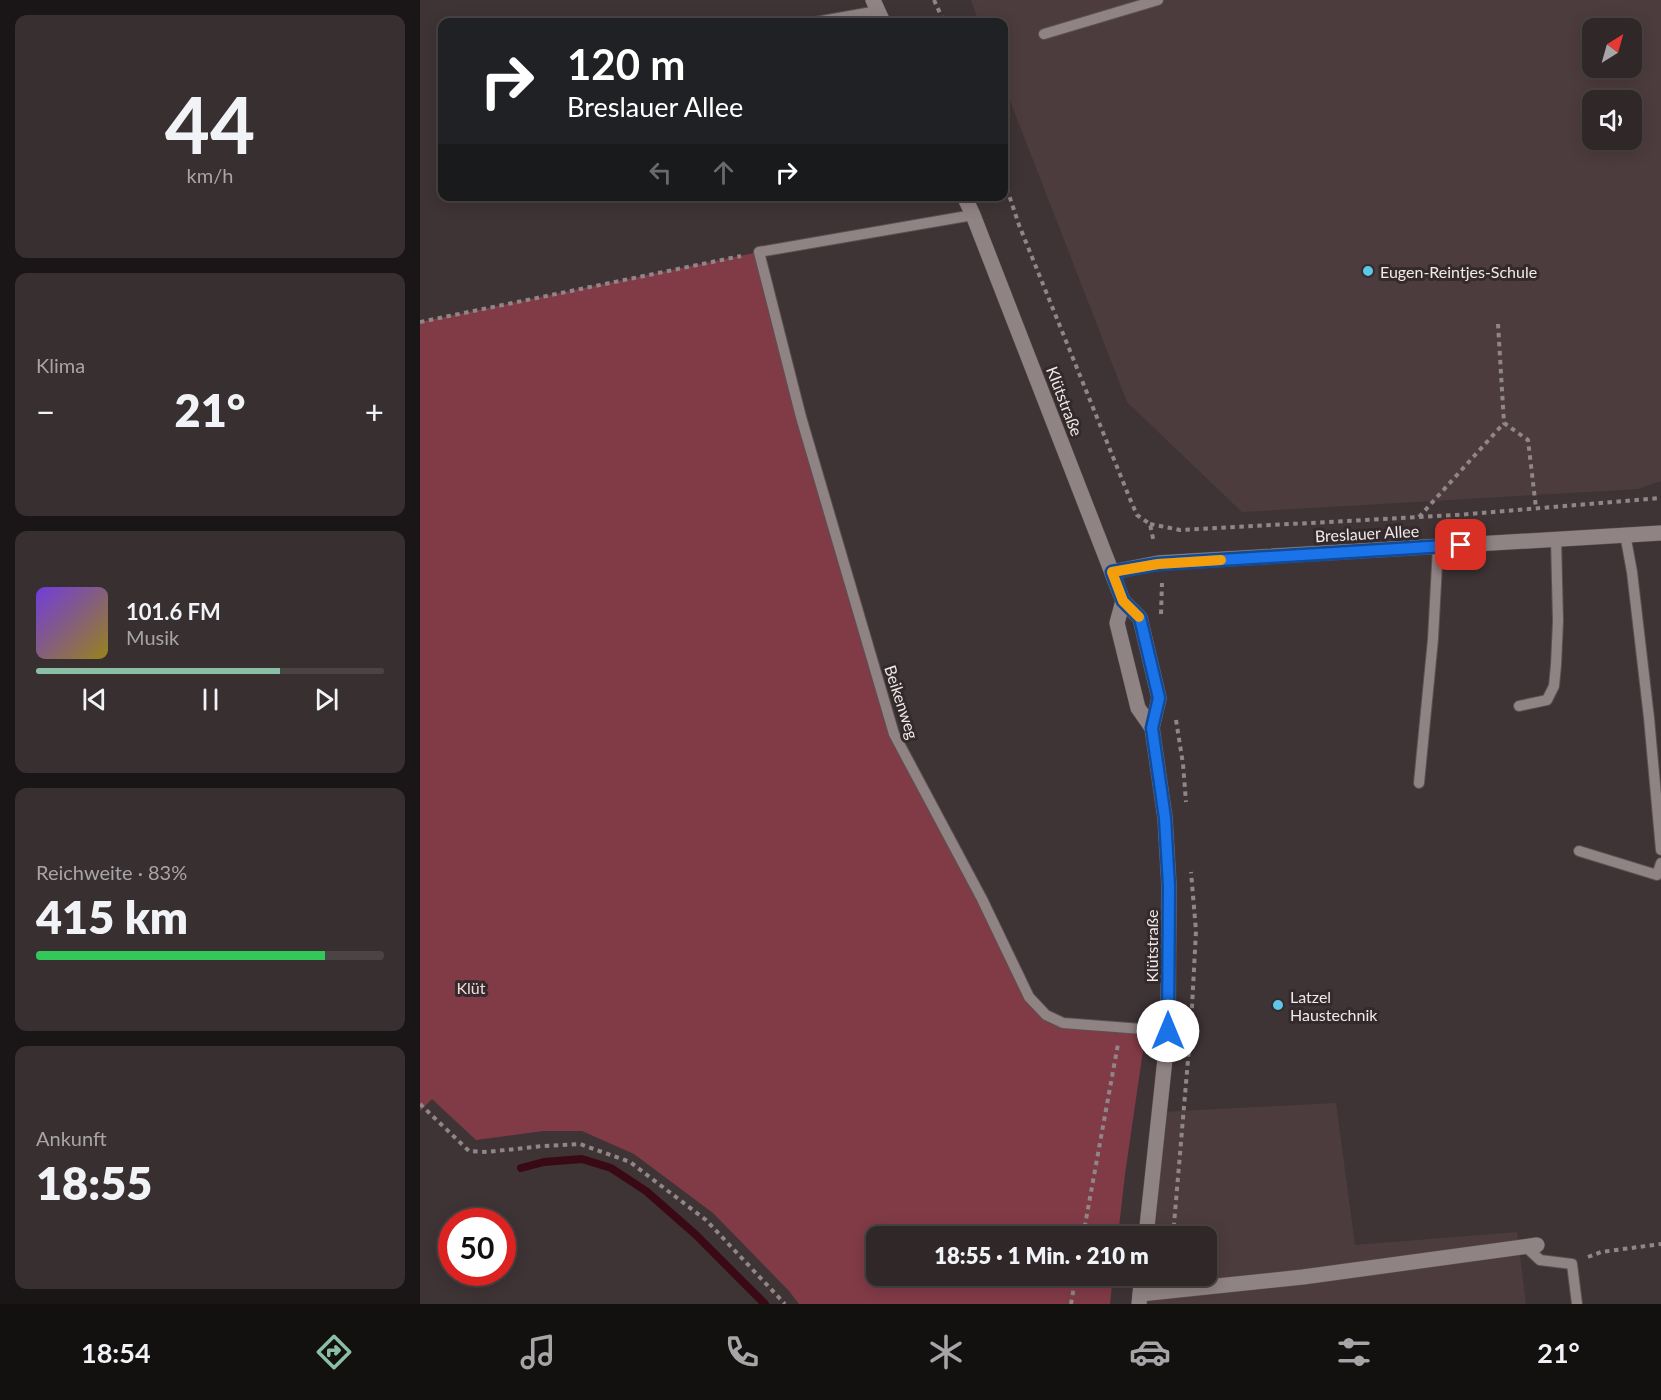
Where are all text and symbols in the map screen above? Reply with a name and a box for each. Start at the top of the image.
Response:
north arrow [1582,18,1642,78]
map controls [1582,18,1642,150]
text: 120 m [567,39,685,89]
icon: right [468,42,546,120]
text: 44 [165,77,255,171]
text: Breslauer Allee [567,90,743,123]
button: sound [1582,90,1642,150]
icon: left [644,156,677,189]
icon: ahead [707,156,740,189]
icon: right [770,156,803,189]
text: km/h [187,163,233,187]
place label: Eugen-Reintjes-Schule [1380,262,1537,281]
marker: Eugen-Reintjes-Schule [1361,264,1375,278]
text: Klima [36,353,85,377]
street label: Klütstraße [1043,363,1087,439]
text: 21° [175,383,245,437]
text: − [36,391,55,431]
text: + [365,391,384,431]
pin [1435,519,1486,570]
street label: Breslauer Allee [1314,521,1420,545]
icon: arrive [1444,528,1477,561]
text: 101.6 FM [126,598,221,625]
text: Musik [126,625,179,649]
street label: Beikenweg [881,663,923,741]
icon: previous [78,683,111,716]
icon: pause [194,683,227,716]
icon: next [310,683,343,716]
text: Reichweite · 83% [36,860,187,884]
text: 415 km [36,890,188,944]
street label: Klütstraße [1142,909,1161,983]
park label: Klüt [456,978,486,997]
place label: Latzel Haustechnik [1290,987,1378,1024]
marker: Latzel Haustechnik [1271,998,1285,1012]
position arrow [1136,999,1200,1063]
text: Ankunft [36,1126,107,1150]
text: 18:55 [36,1156,152,1210]
speed limit sign: 50 [438,1208,516,1286]
text: 18:55 · 1 Min. · 210 m [934,1242,1149,1269]
icon: directions [313,1331,355,1373]
icon: music [517,1331,559,1373]
icon: phone [721,1331,763,1373]
icon: climate [925,1331,967,1373]
icon: car [1129,1331,1171,1373]
icon: filters [1333,1331,1375,1373]
text: 18:54 [81,1336,151,1369]
text: 21° [1537,1336,1580,1369]

